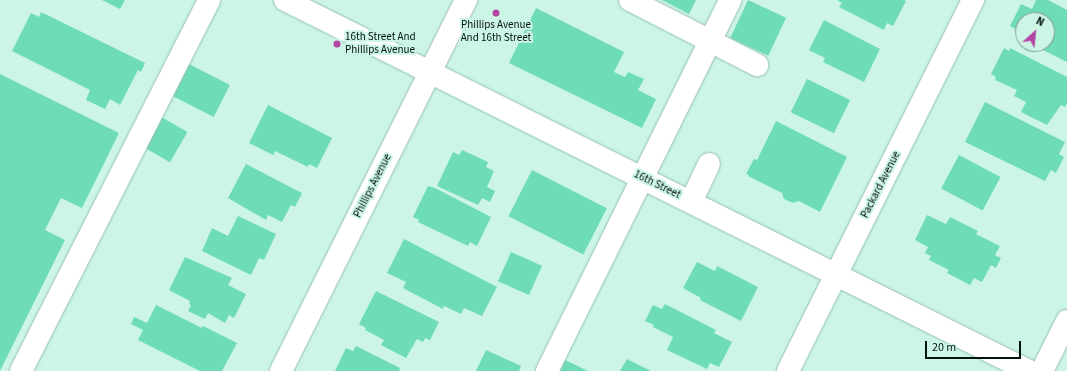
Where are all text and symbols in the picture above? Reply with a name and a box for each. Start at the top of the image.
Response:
marker: Phillips Avenue And 16th Street [491,8,501,18]
north arrow [1015,12,1055,52]
text: N [1034,13,1047,30]
place label: Phillips Avenue And 16th Street [461,19,531,45]
place label: 16th Street And Phillips Avenue [345,31,416,57]
marker: 16th Street And Phillips Avenue [332,39,342,49]
street label: Packard Avenue [859,149,903,221]
street label: Phillips Avenue [351,152,395,220]
street label: 16th Street [631,168,683,202]
scale bar [927,333,1023,359]
text: 20 m [932,339,956,356]

